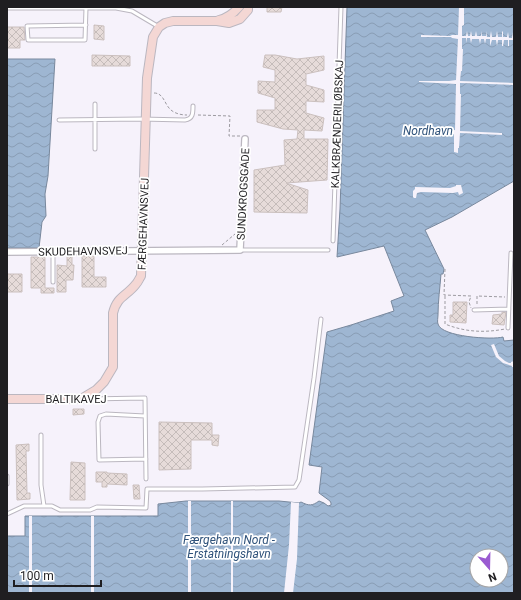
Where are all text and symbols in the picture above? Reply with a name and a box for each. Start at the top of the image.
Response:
street label: KALKBRÆNDERILØBSKAJ [329,60,346,189]
water label: Nordhavn [403,124,453,138]
street label: SUNDKROGSGADE [235,148,252,240]
street label: FÆRGEHAVNSVEJ [135,178,152,270]
street label: SKUDEHAVNSVEJ [38,244,128,259]
street label: BALTIKAVEJ [46,393,106,406]
water label: Færgehavn Nord - Erstatningshavn [183,533,276,561]
north arrow [469,548,509,588]
scale bar [14,562,101,588]
text: 100 m [20,569,54,583]
text: N [486,569,498,584]

